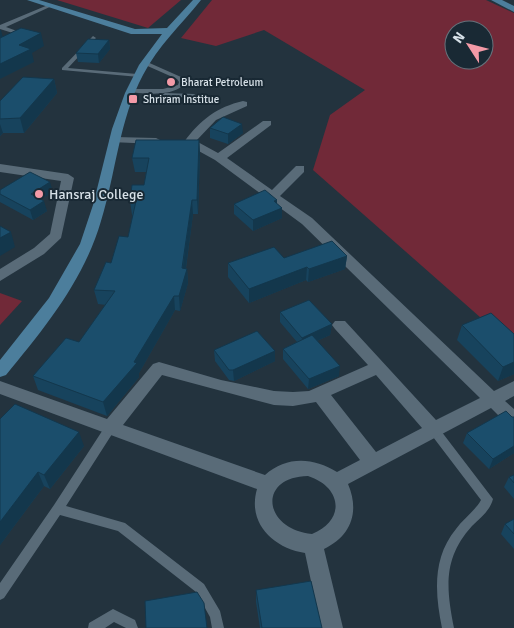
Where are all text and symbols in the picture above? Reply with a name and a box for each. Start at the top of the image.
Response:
north arrow [444,20,494,70]
text: N [449,29,469,47]
marker: Bharat Petroleum [165,76,177,88]
place label: Bharat Petroleum [181,76,263,89]
marker: Shriram Institue [127,93,139,105]
place label: Shriram Institue [143,93,219,106]
place label: Hansraj College [49,186,143,203]
marker: Hansraj College [33,188,45,200]

